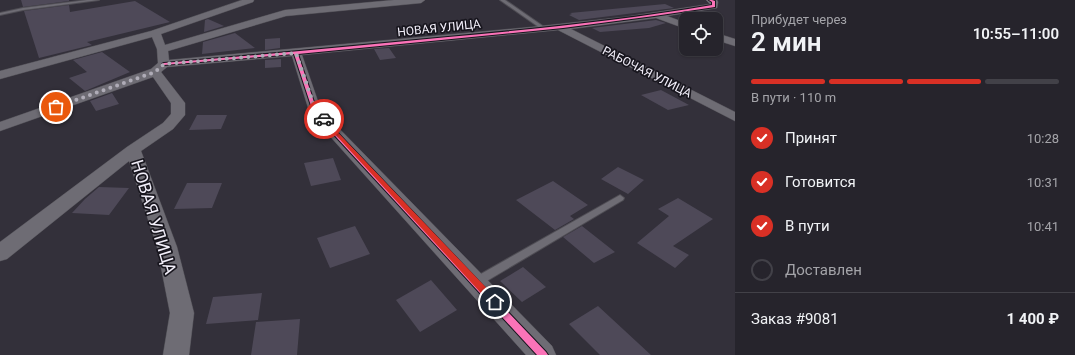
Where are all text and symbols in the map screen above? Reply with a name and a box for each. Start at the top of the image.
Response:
map controls [679,12,723,56]
button: locate [679,12,723,56]
text: Прибудет через [751,12,847,27]
street label: НОВАЯ УЛИЦА [397,17,482,39]
text: 10:55–11:00 [973,25,1059,43]
text: 2 мин [751,27,822,57]
street label: РАБОЧАЯ УЛИЦА [600,43,694,101]
pin [39,90,73,124]
text: В пути · 110 m [751,90,836,105]
icon: bag [45,96,67,118]
courier [304,99,344,139]
icon: car [313,108,335,130]
icon: check [751,127,773,149]
text: Принят [785,129,837,147]
text: 10:28 [1027,131,1059,146]
street label: НОВАЯ УЛИЦА [127,157,181,277]
icon: check [751,171,773,193]
text: Готовится [785,173,856,191]
text: 10:31 [1027,175,1059,190]
icon: check [751,215,773,237]
text: В пути [785,217,830,235]
text: 10:41 [1027,219,1059,234]
text: Доставлен [785,261,862,279]
pin [478,285,512,319]
icon: home [484,291,506,313]
text: Заказ #9081 [751,310,839,328]
text: 1 400 ₽ [1007,310,1059,328]

